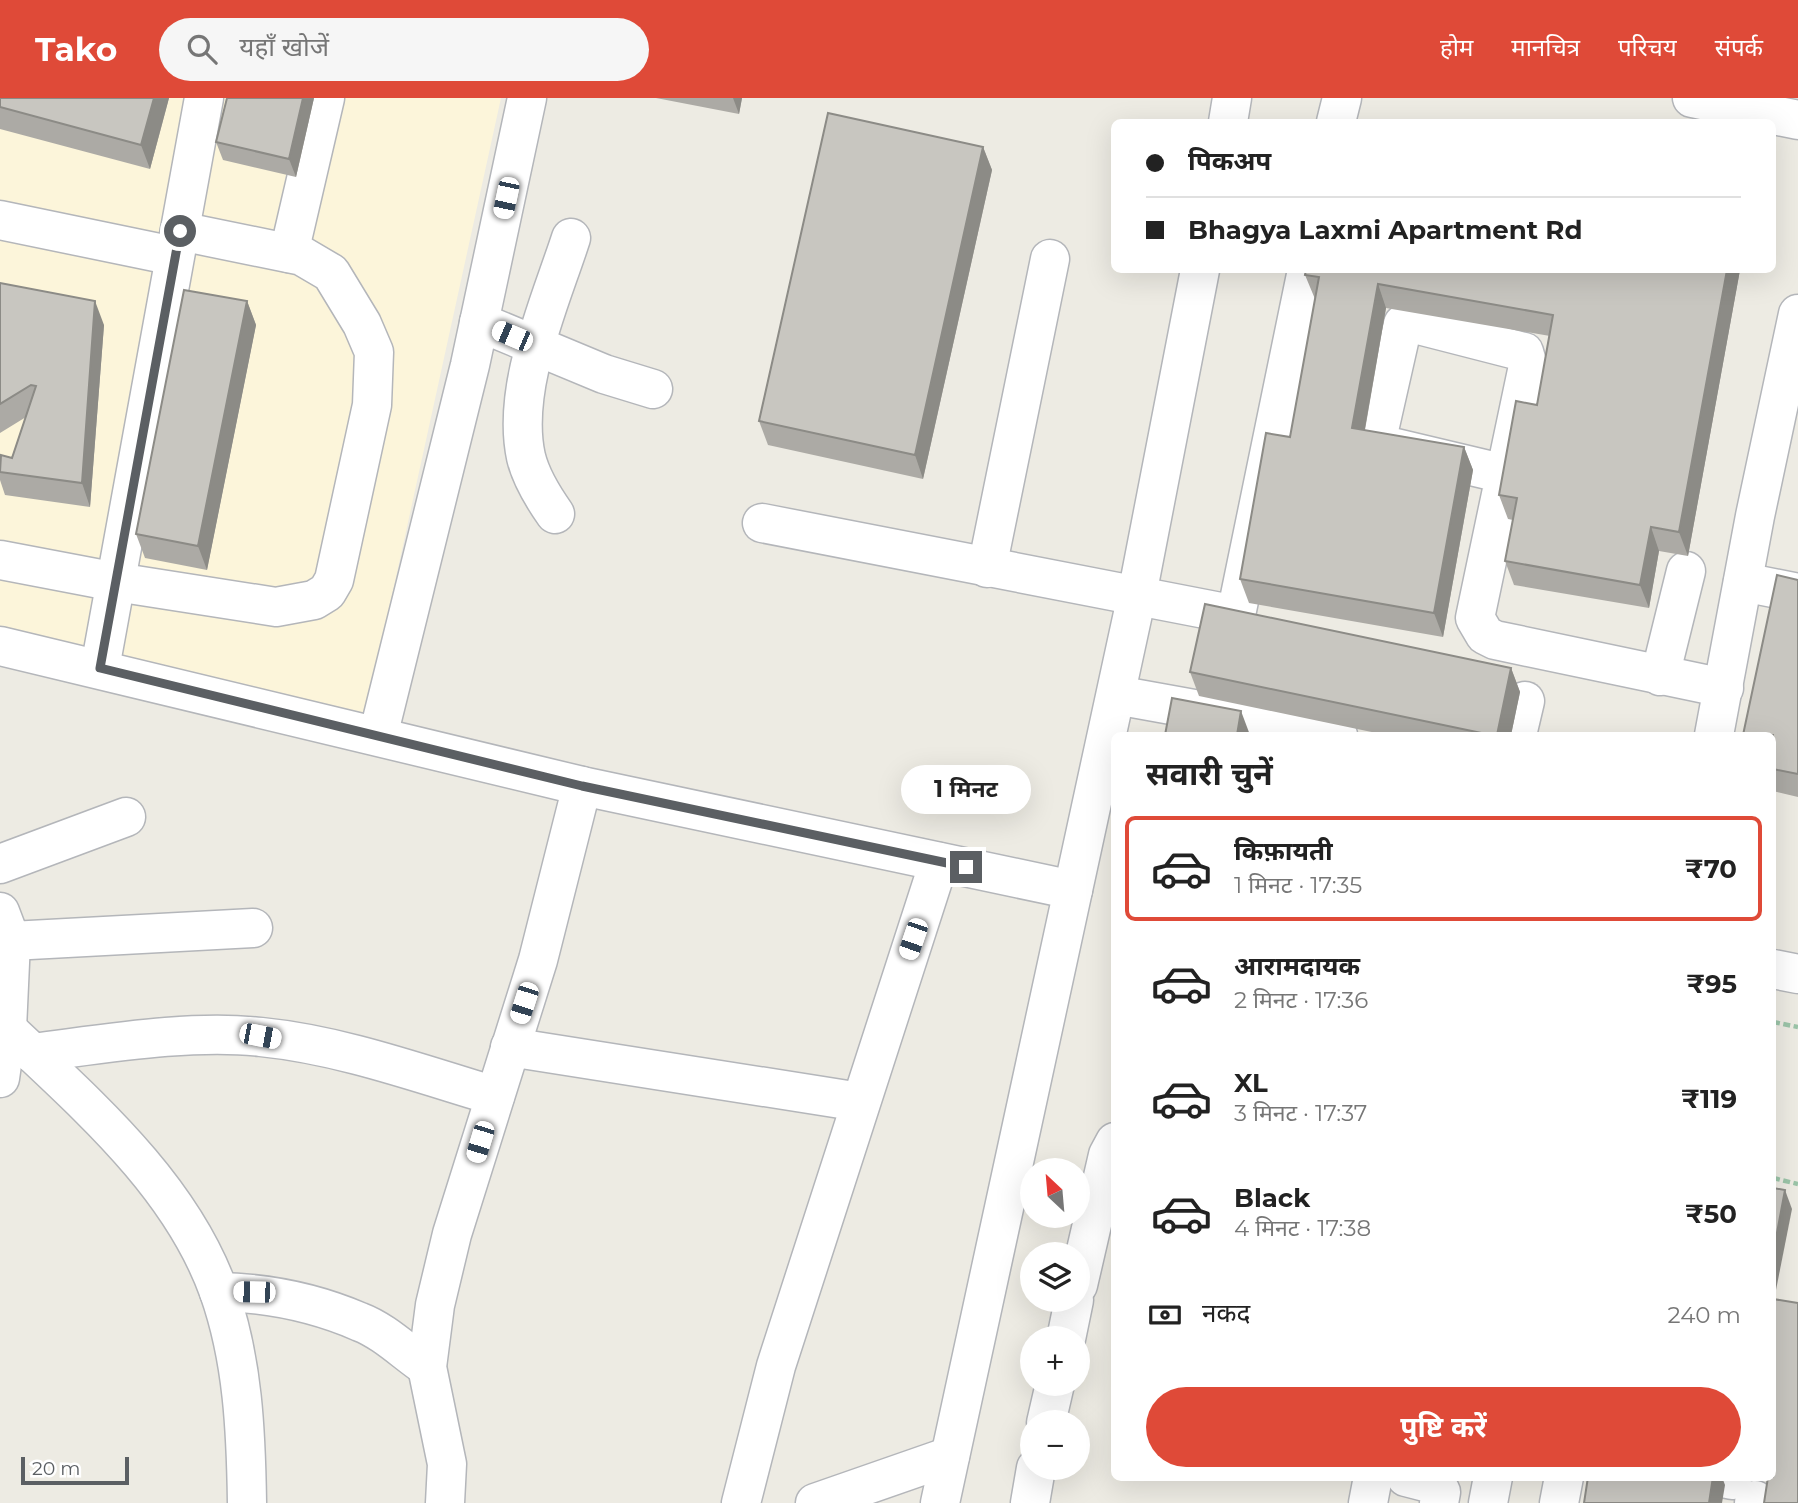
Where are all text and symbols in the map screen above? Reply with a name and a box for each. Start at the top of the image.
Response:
search box [159,18,649,81]
text: Tako [35,29,117,69]
icon: search [183,30,221,68]
text: यहाँ खोजें [239,31,329,63]
text: होम [1440,33,1473,62]
text: मानचित्र [1511,33,1580,62]
text: परिचय [1618,33,1677,62]
text: संपर्क [1715,33,1763,62]
text: पिकअप [1188,145,1271,177]
car [492,175,521,221]
text: Bhagya Laxmi Apartment Rd [1188,214,1582,246]
route start [164,215,196,247]
car [489,318,536,354]
text: सवारी चुनें [1146,754,1273,793]
callout: 1 मिनट [901,766,1031,814]
text: 1 मिनट [934,775,998,803]
text: किफ़ायती [1234,835,1333,867]
icon: car [1150,837,1213,900]
route end [950,851,982,883]
text: ₹70 [1685,853,1737,885]
text: 1 मिनट · 17:35 [1234,871,1362,899]
car [897,916,930,962]
text: आरामदायक [1234,950,1360,982]
icon: car [1150,952,1213,1015]
text: ₹95 [1686,968,1737,1000]
car [508,980,541,1026]
text: 2 मिनट · 17:36 [1234,986,1368,1014]
car [238,1022,283,1050]
icon: car [1150,1067,1213,1130]
text: XL [1234,1067,1268,1099]
text: ₹119 [1681,1083,1737,1115]
text: 3 मिनट · 17:37 [1234,1099,1367,1127]
car [464,1119,497,1165]
north arrow [1020,1158,1090,1228]
map controls [1020,1158,1090,1480]
icon: car [1150,1182,1213,1245]
text: Black [1234,1182,1310,1214]
text: ₹50 [1685,1198,1737,1230]
text: 4 मिनट · 17:38 [1234,1214,1371,1242]
button: layers [1020,1242,1090,1312]
car [233,1281,276,1303]
icon: cash [1146,1296,1184,1334]
text: नकद [1202,1297,1250,1329]
text: 240 m [1668,1301,1741,1329]
button: + [1020,1326,1090,1396]
button: पुष्टि करें [1146,1387,1741,1467]
button: − [1020,1410,1090,1480]
scale bar [21,1454,130,1486]
text: 20 m [32,1457,80,1480]

